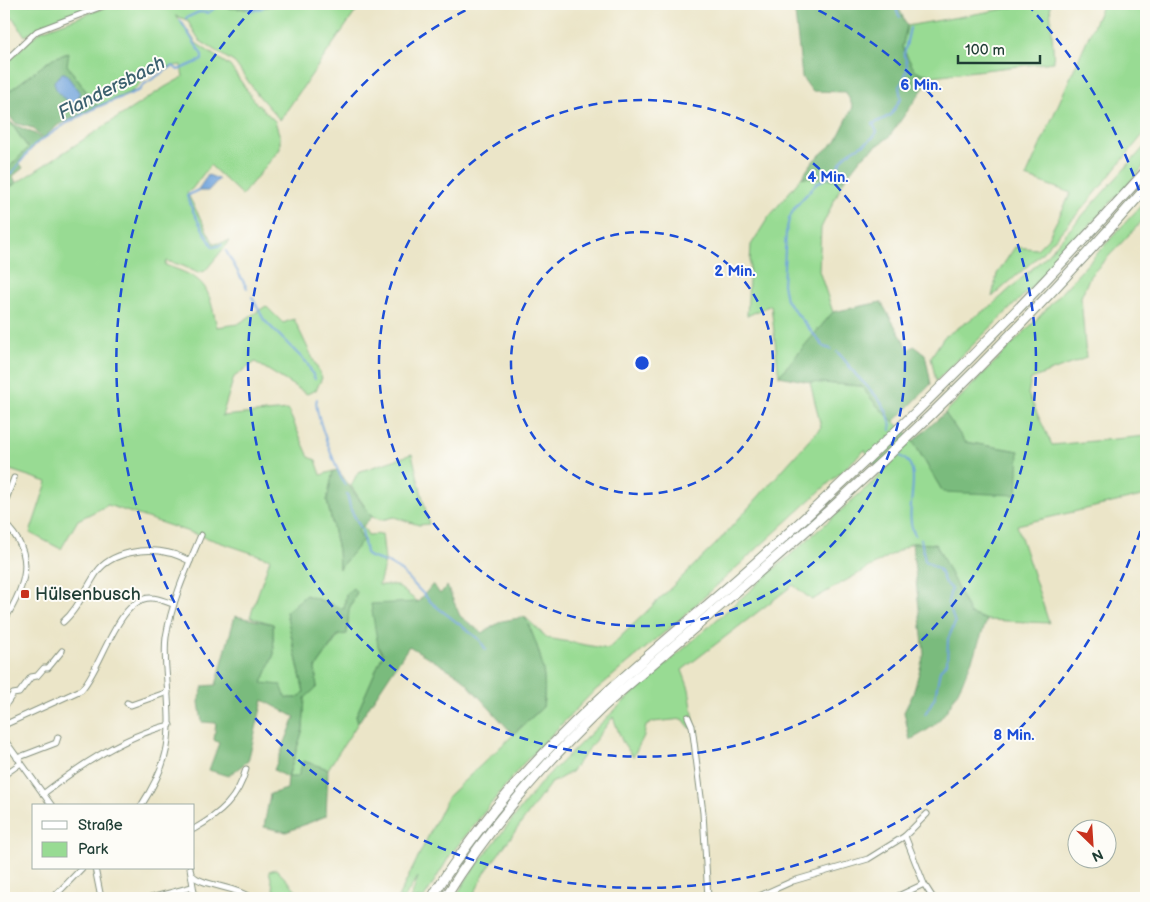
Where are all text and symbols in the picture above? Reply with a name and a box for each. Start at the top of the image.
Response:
scale bar [958,32,1040,64]
text: 100 m [965,41,1005,60]
water label: Flandersbach [54,51,169,125]
text: 6 Min. [900,76,942,95]
text: 4 Min. [807,168,849,187]
text: 2 Min. [714,262,756,281]
centre of rings [633,354,651,372]
place label: Hülsenbusch [35,584,141,605]
marker: Hülsenbusch [19,588,31,600]
text: 8 Min. [993,726,1035,745]
legend [32,804,195,870]
text: Straße [78,816,123,835]
north arrow [1068,820,1118,870]
text: Park [78,840,109,859]
text: N [1089,845,1106,865]

